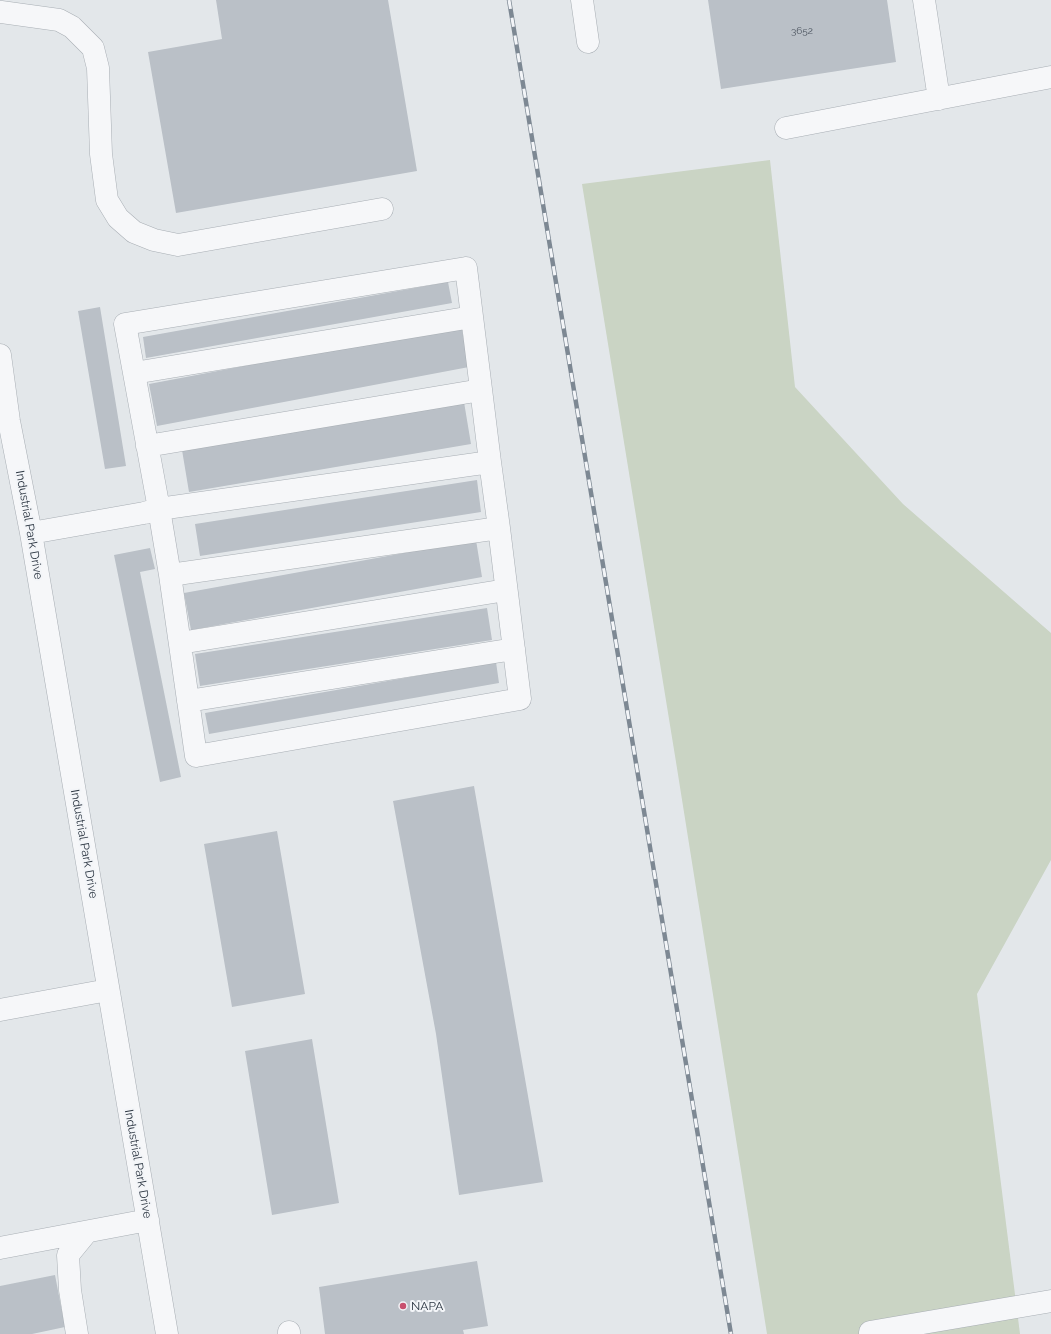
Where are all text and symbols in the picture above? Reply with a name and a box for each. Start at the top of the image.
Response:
house number: 3652 [791,25,813,37]
street label: Industrial Park Drive [12,469,46,581]
street label: Industrial Park Drive [67,788,101,900]
street label: Industrial Park Drive [121,1108,155,1220]
place label: NAPA [411,1299,443,1313]
marker: NAPA [398,1301,408,1311]

